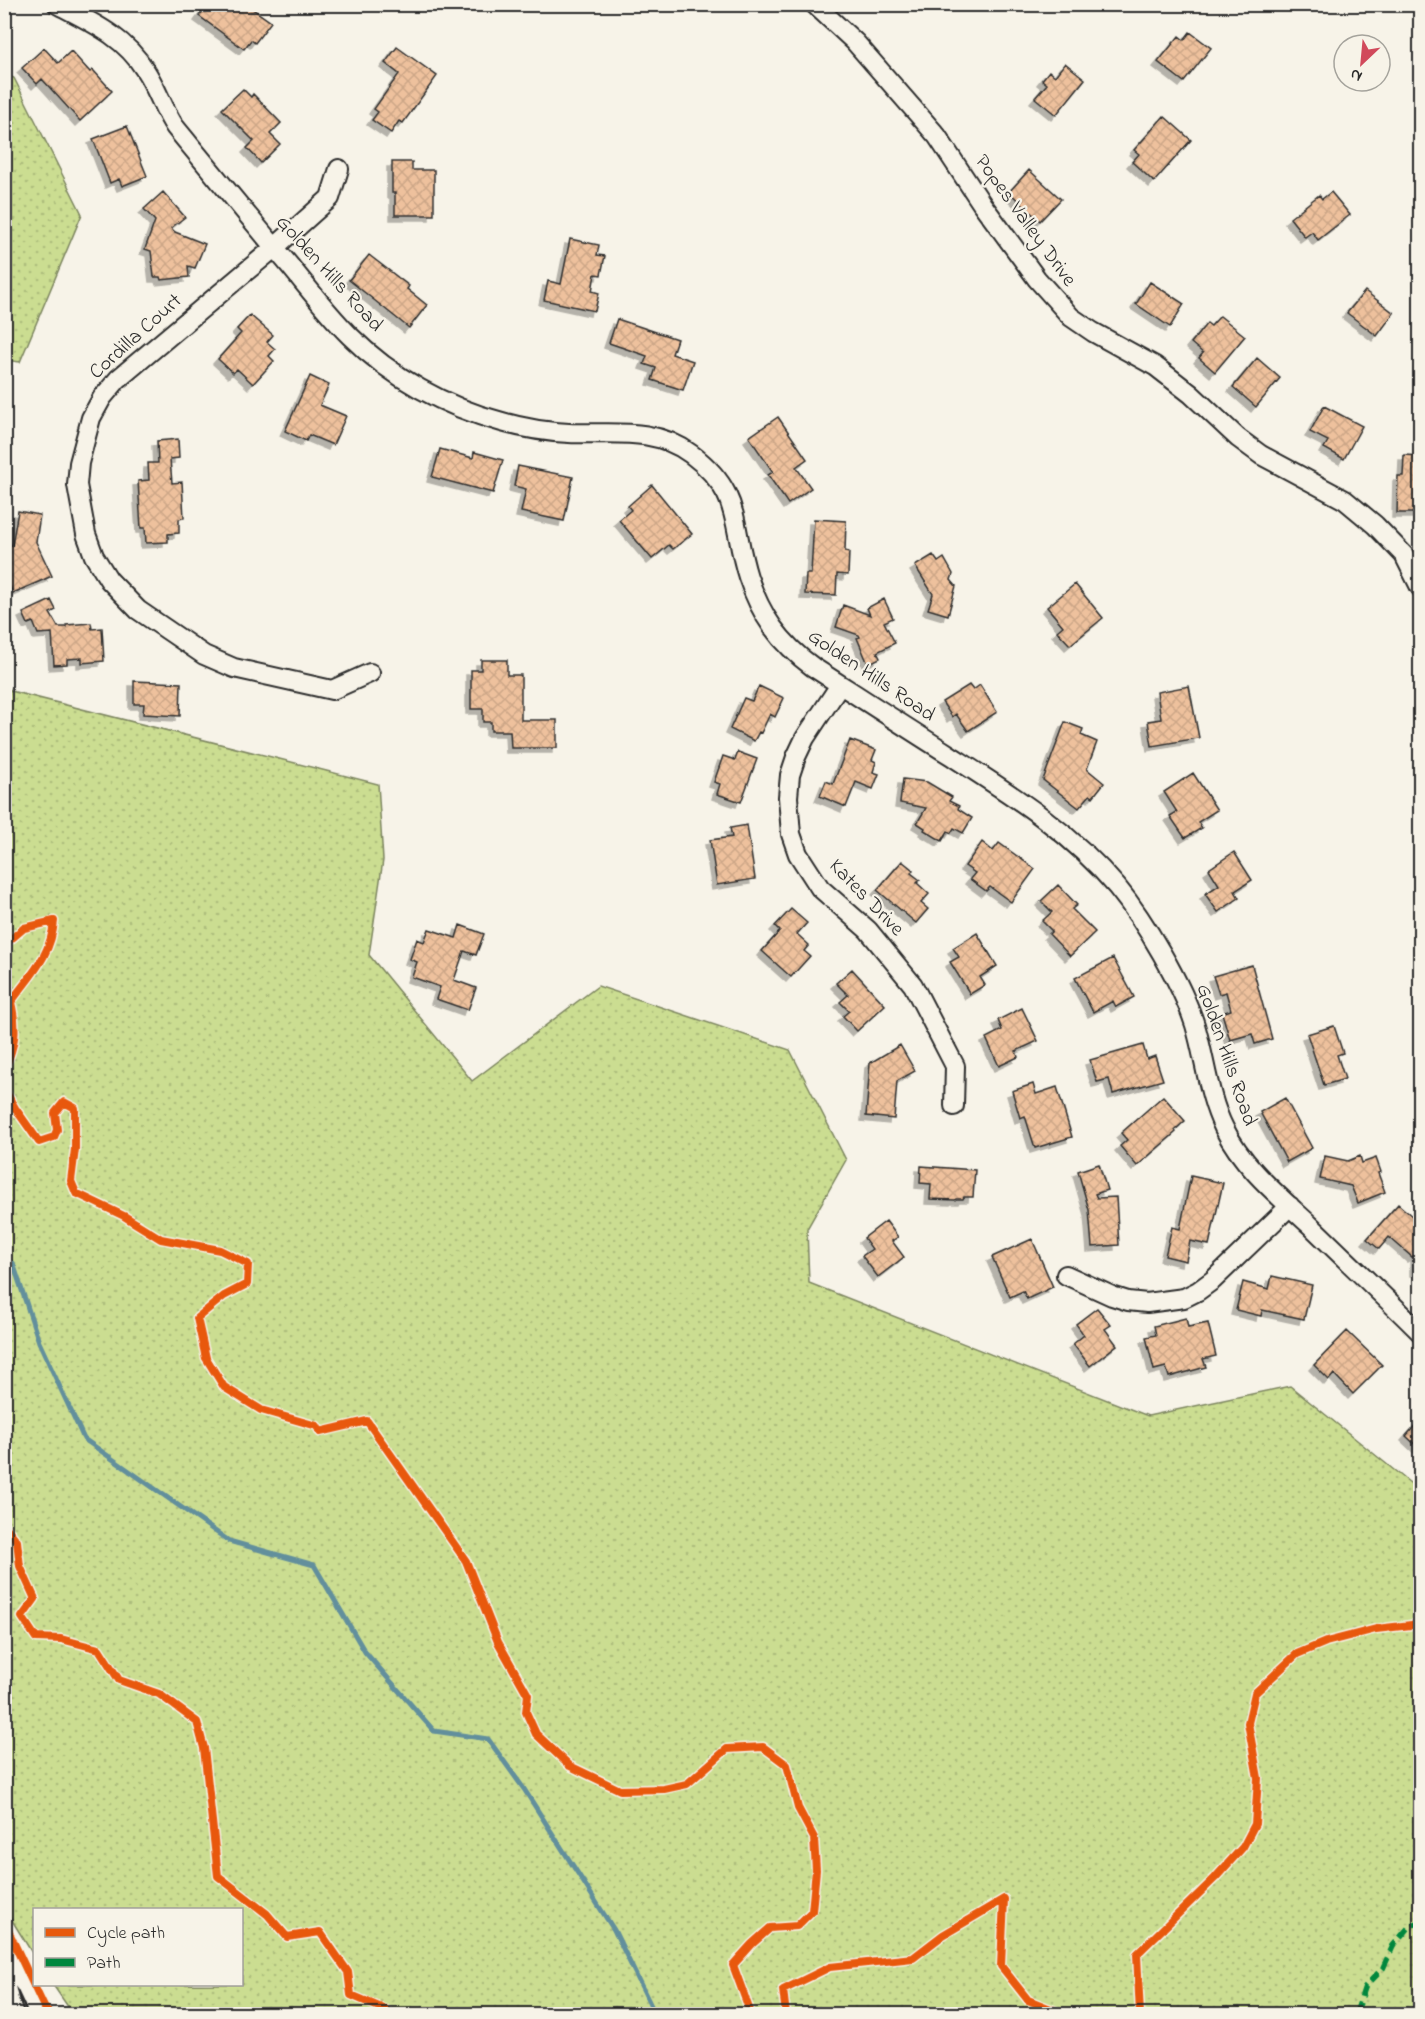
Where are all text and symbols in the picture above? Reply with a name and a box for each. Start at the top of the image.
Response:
north arrow [1332,33,1392,93]
text: N [1346,61,1366,88]
street label: Popes Valley Drive [965,149,1084,295]
street label: Golden Hills Road [268,209,390,339]
street label: Cordilla Court [83,287,189,387]
street label: Golden Hills Road [801,622,941,730]
street label: Kates Drive [821,852,911,944]
street label: Golden Hills Road [1188,980,1264,1130]
legend [33,1908,243,1986]
text: Cycle path [87,1921,165,1947]
text: Path [87,1951,121,1977]

